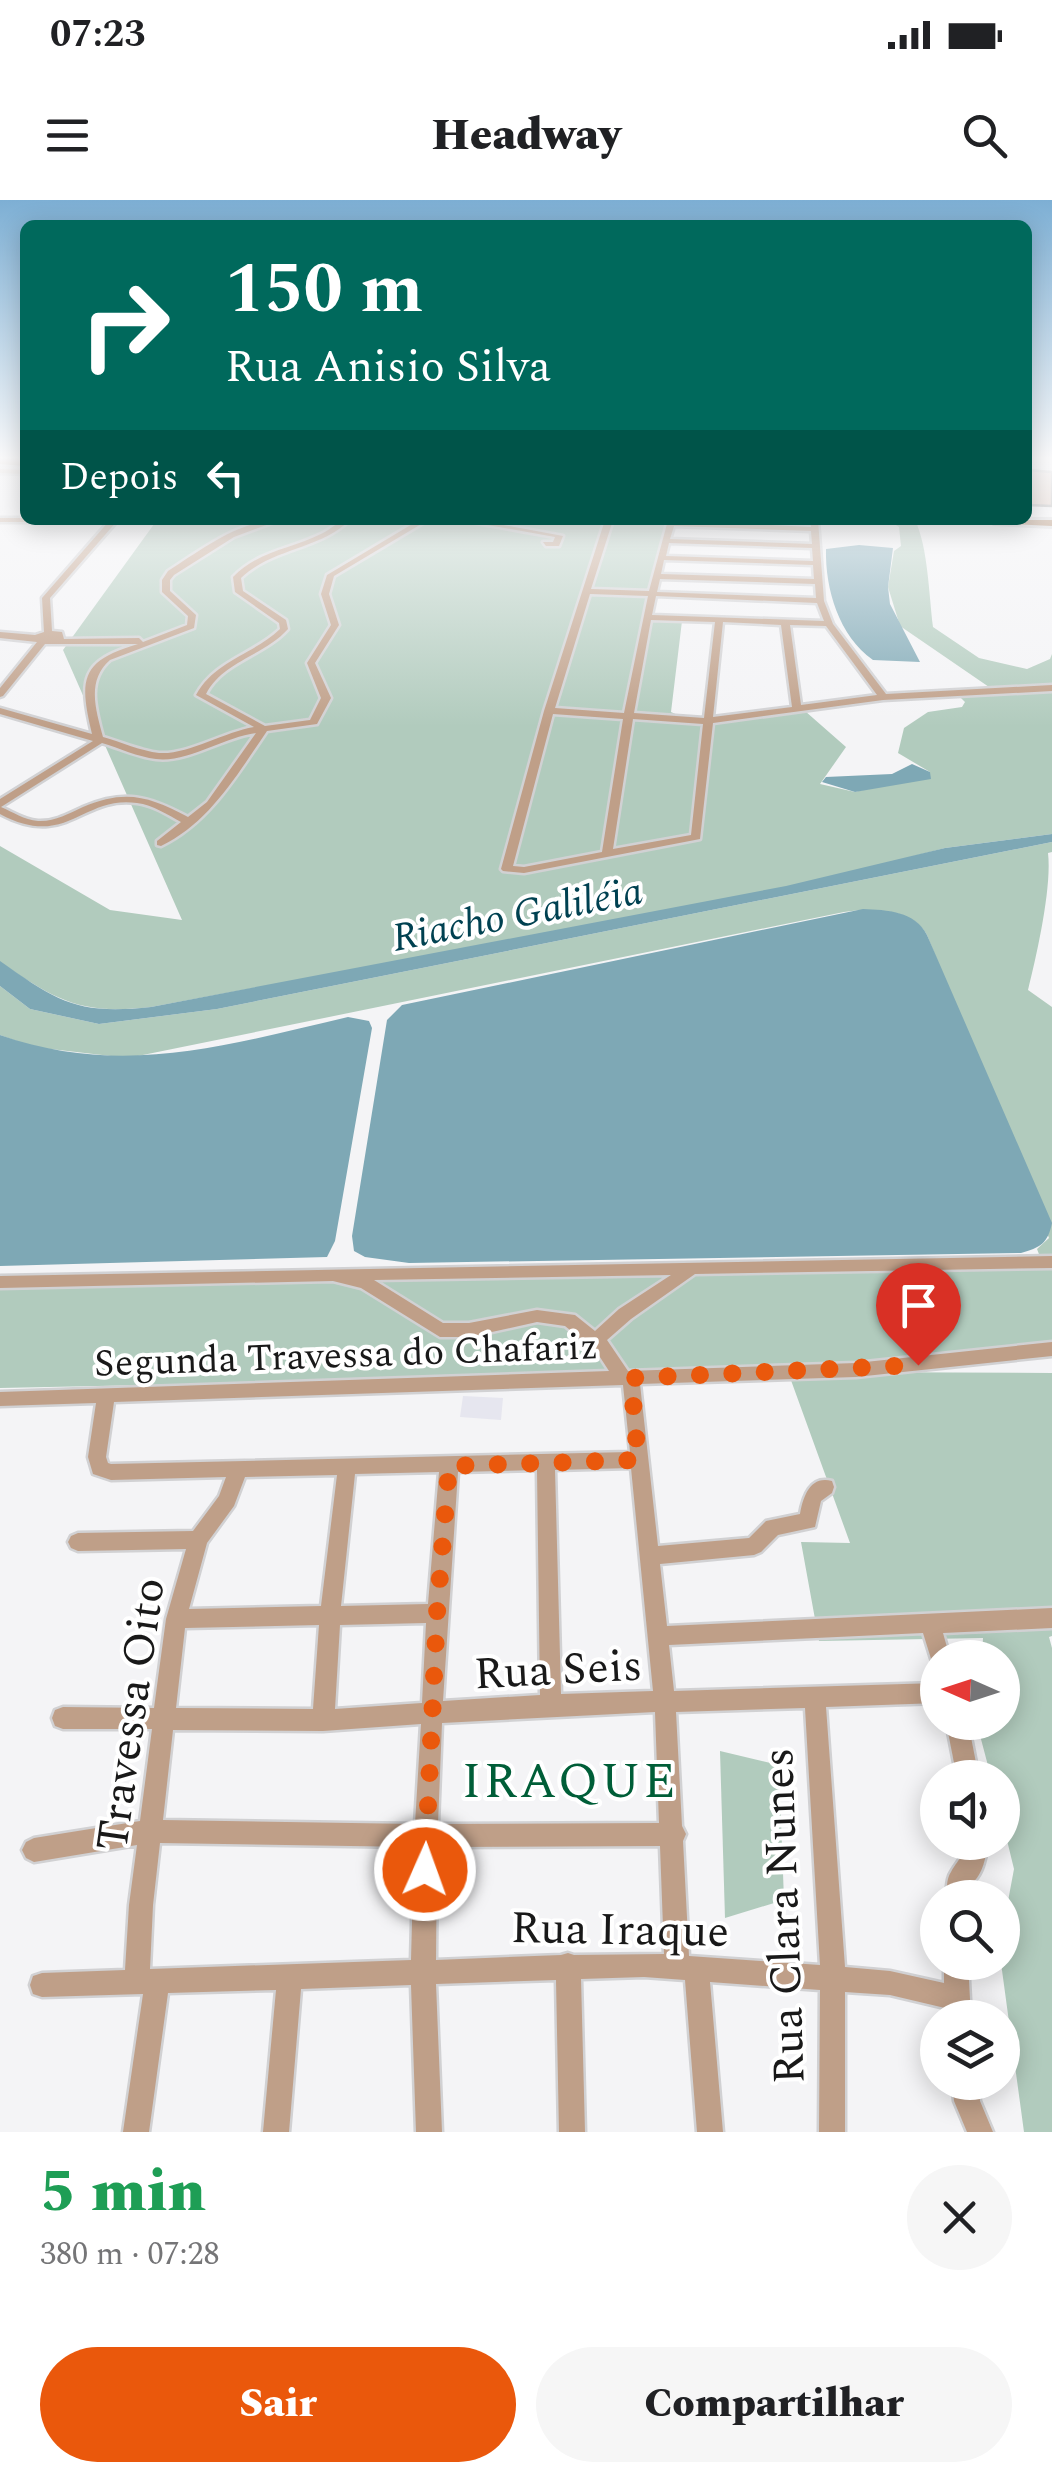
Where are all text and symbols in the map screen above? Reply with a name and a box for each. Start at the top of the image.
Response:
text: 07:23 [50,6,145,64]
text: Headway [431,101,621,170]
icon: menu [40,108,95,163]
icon: search [957,108,1012,163]
text: 150 m [225,237,423,343]
icon: right [60,260,190,390]
text: Rua Anisio Silva [225,333,551,402]
text: Depois [60,449,178,507]
icon: left [198,450,253,505]
water label: Riacho Galiléia [387,861,648,970]
pin [876,1263,961,1366]
icon: arrive [891,1278,946,1333]
street label: Segunda Travessa do Chafariz [93,1318,599,1394]
street label: Travessa Oito [78,1573,185,1855]
street label: Rua Seis [472,1632,644,1709]
north arrow [920,1640,1020,1740]
map controls [920,1640,1020,2100]
district label: IRAQUE [462,1744,678,1820]
street label: Rua Clara Nunes [744,1747,825,2085]
button: sound [920,1760,1020,1860]
position arrow [373,1818,477,1922]
button: search [920,1880,1020,1980]
street label: Rua Iraque [510,1894,730,1967]
button: layers [920,2000,1020,2100]
text: 5 min [40,2146,206,2238]
button: close [907,2165,1012,2270]
text: 380 m · 07:28 [40,2230,220,2279]
button: Sair [40,2347,516,2462]
button: Compartilhar [536,2347,1012,2462]

